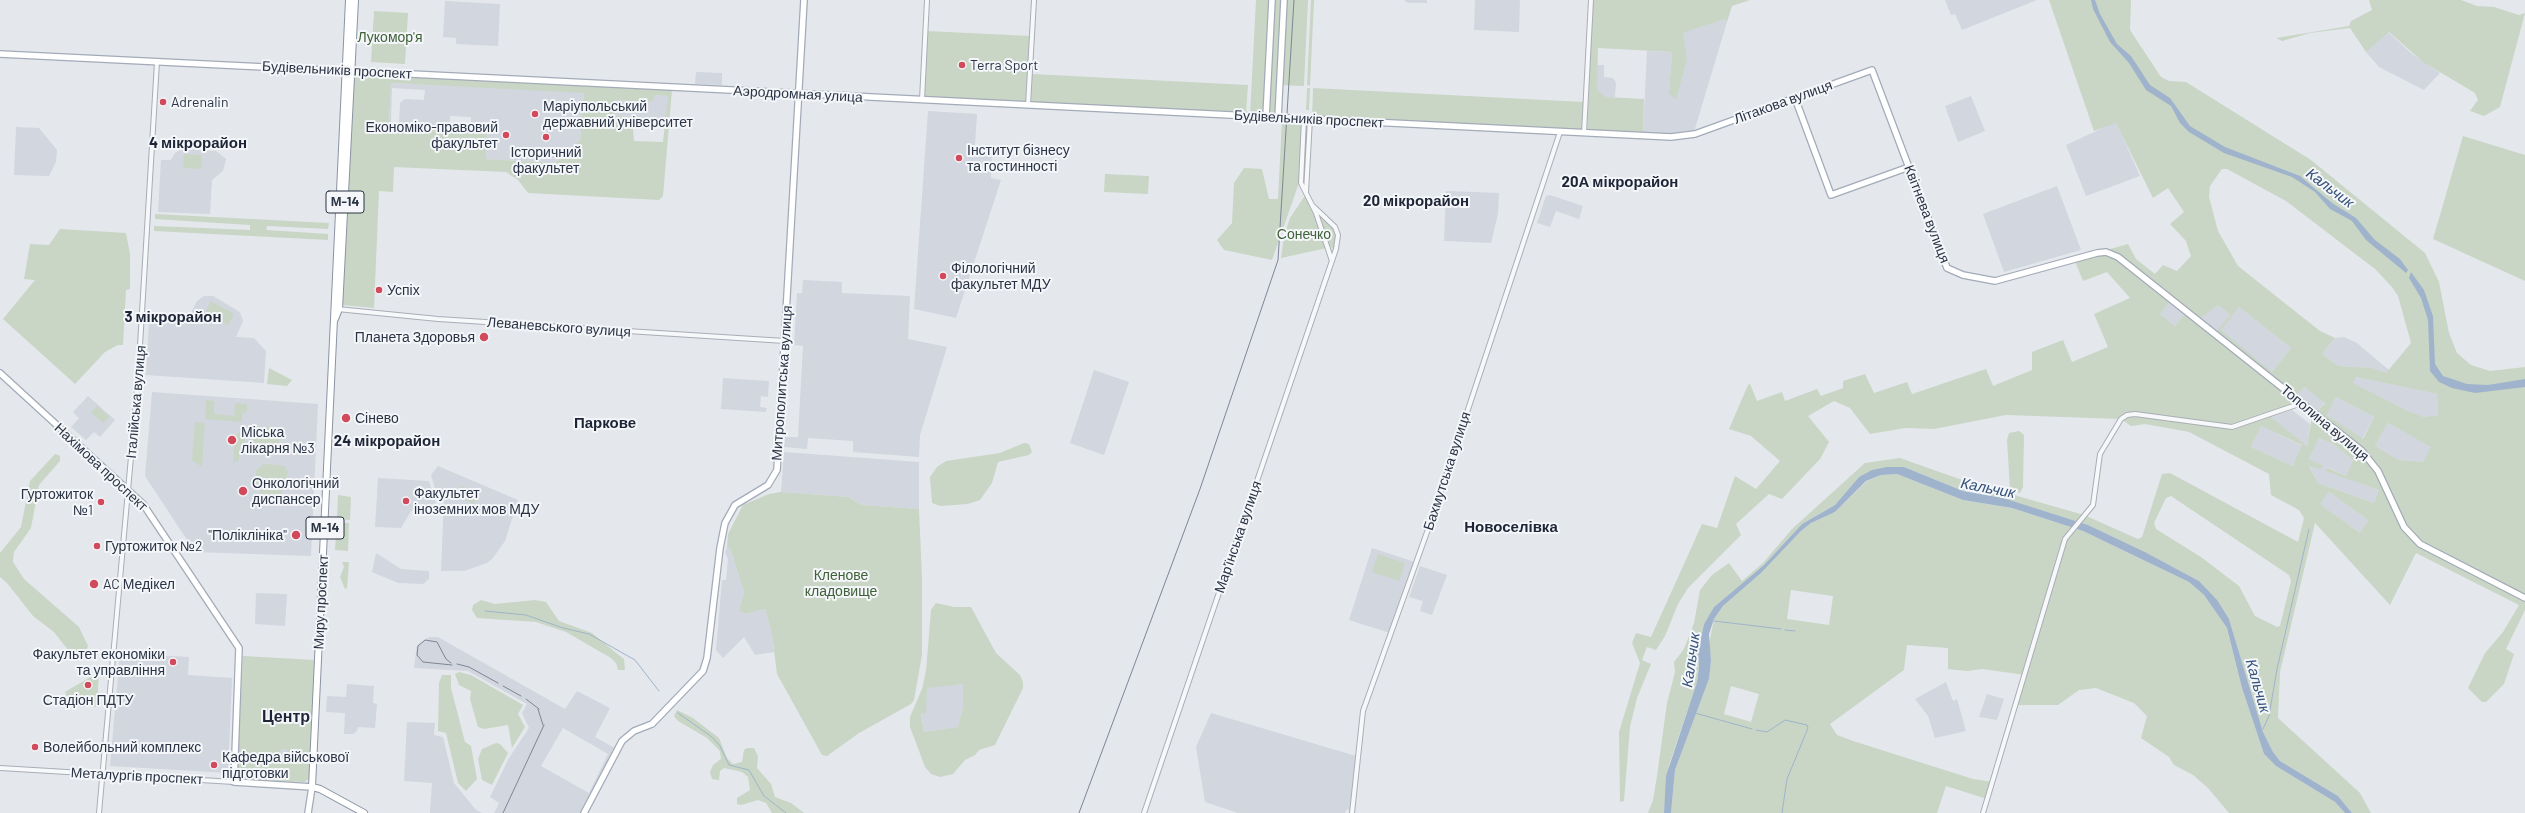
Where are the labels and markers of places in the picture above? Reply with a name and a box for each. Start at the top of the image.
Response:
place label: Terra Sport [970,57,1038,73]
marker: Terra Sport [957,60,967,70]
place label: Adrenalin [171,94,228,110]
marker: Adrenalin [158,97,168,107]
place label: Маріупольський державний університет [543,98,693,130]
marker: Маріупольський державний університет [530,109,540,119]
place label: Економіко-правовий факультет [365,119,498,152]
marker: Економіко-правовий факультет [501,130,511,140]
marker: Історичний факультет [541,132,551,142]
place label: Інститут бізнесу та гостинності [967,142,1070,174]
place label: Історичний факультет [510,144,582,176]
marker: Інститут бізнесу та гостинності [954,153,964,163]
place label: Філологічний факультет МДУ [951,260,1051,292]
marker: Філологічний факультет МДУ [938,271,948,281]
place label: Успіх [387,282,420,298]
marker: Успіх [374,285,384,295]
place label: Планета Здоровья [355,329,475,345]
marker: Планета Здоровья [478,331,490,343]
place label: Сінево [355,410,399,426]
marker: Сінево [340,412,352,424]
place label: Міська лікарня №3 [241,424,315,456]
marker: Міська лікарня №3 [226,434,238,446]
place label: Онкологічний диспансер [252,475,339,508]
marker: Онкологічний диспансер [237,485,249,497]
place label: Факультет іноземних мов МДУ [414,485,539,518]
place label: Гуртожиток №1 [21,486,93,518]
marker: Факультет іноземних мов МДУ [401,496,411,506]
marker: Гуртожиток №1 [96,497,106,507]
place label: "Поліклініка" [208,527,287,543]
marker: "Поліклініка" [290,529,302,541]
place label: Гуртожиток №2 [105,538,203,554]
marker: Гуртожиток №2 [92,541,102,551]
place label: AC Медікел [103,576,175,592]
marker: AC Медікел [88,578,100,590]
place label: Факультет економіки та управління [32,646,165,678]
marker: Факультет економіки та управління [168,657,178,667]
marker: Стадіон ПДТУ [83,680,93,690]
place label: Стадіон ПДТУ [43,692,133,708]
place label: Волейбольний комплекс [43,739,201,755]
marker: Волейбольний комплекс [30,742,40,752]
place label: Кафедра військової підготовки [222,749,349,782]
marker: Кафедра військової підготовки [209,760,219,770]

